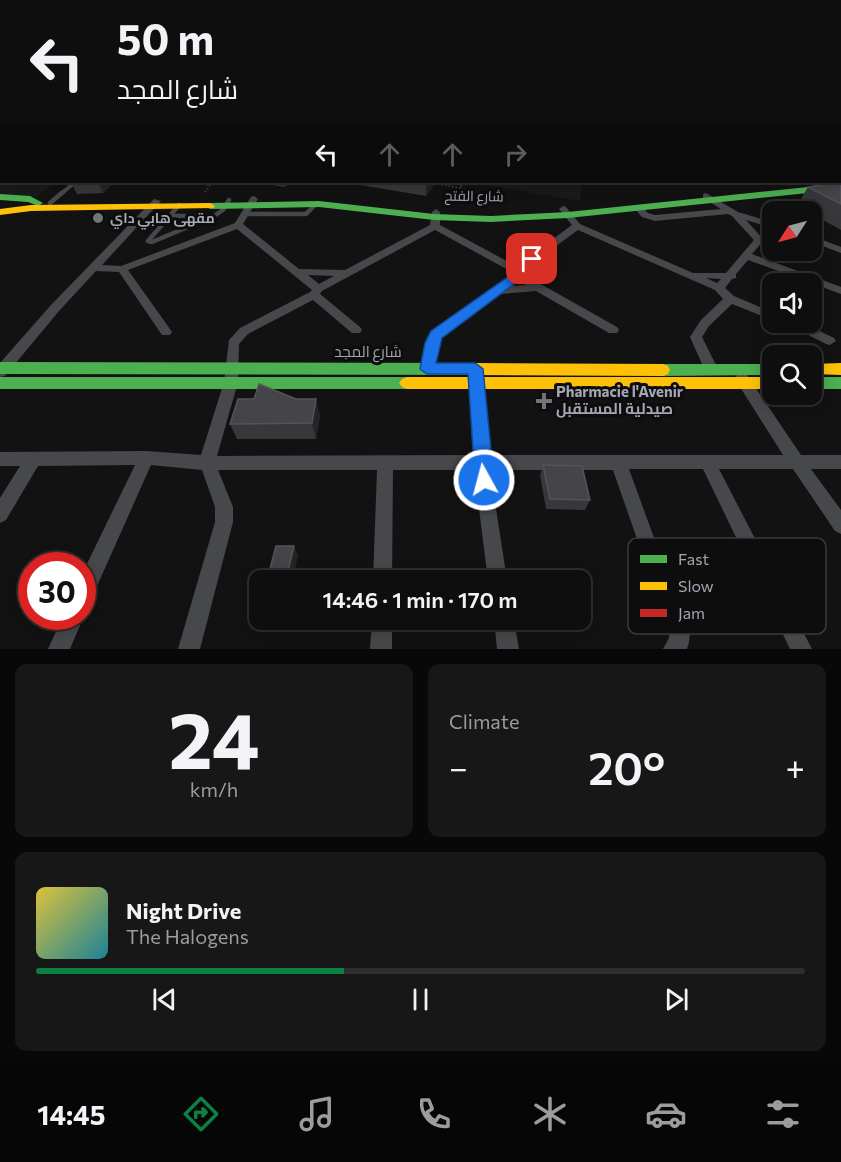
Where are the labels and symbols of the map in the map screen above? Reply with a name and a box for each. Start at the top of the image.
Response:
street label: شارع الفتح [444,186,504,206]
north arrow [762,201,822,261]
place label: مقهى هابي داي [110,209,215,230]
marker: مقهى هابي داي [91,211,105,225]
pin [506,233,557,284]
street label: شارع المجد [334,342,402,363]
place label: Pharmacie l'Avenir صيدلية المستقبل [556,382,683,418]
marker: Pharmacie l'Avenir صيدلية المستقبل [537,394,551,408]
position arrow [452,448,516,512]
legend [628,538,826,634]
text: Fast [678,549,709,568]
speed limit sign: 30 [18,552,96,630]
text: Slow [678,576,714,595]
text: Jam [678,603,705,622]

